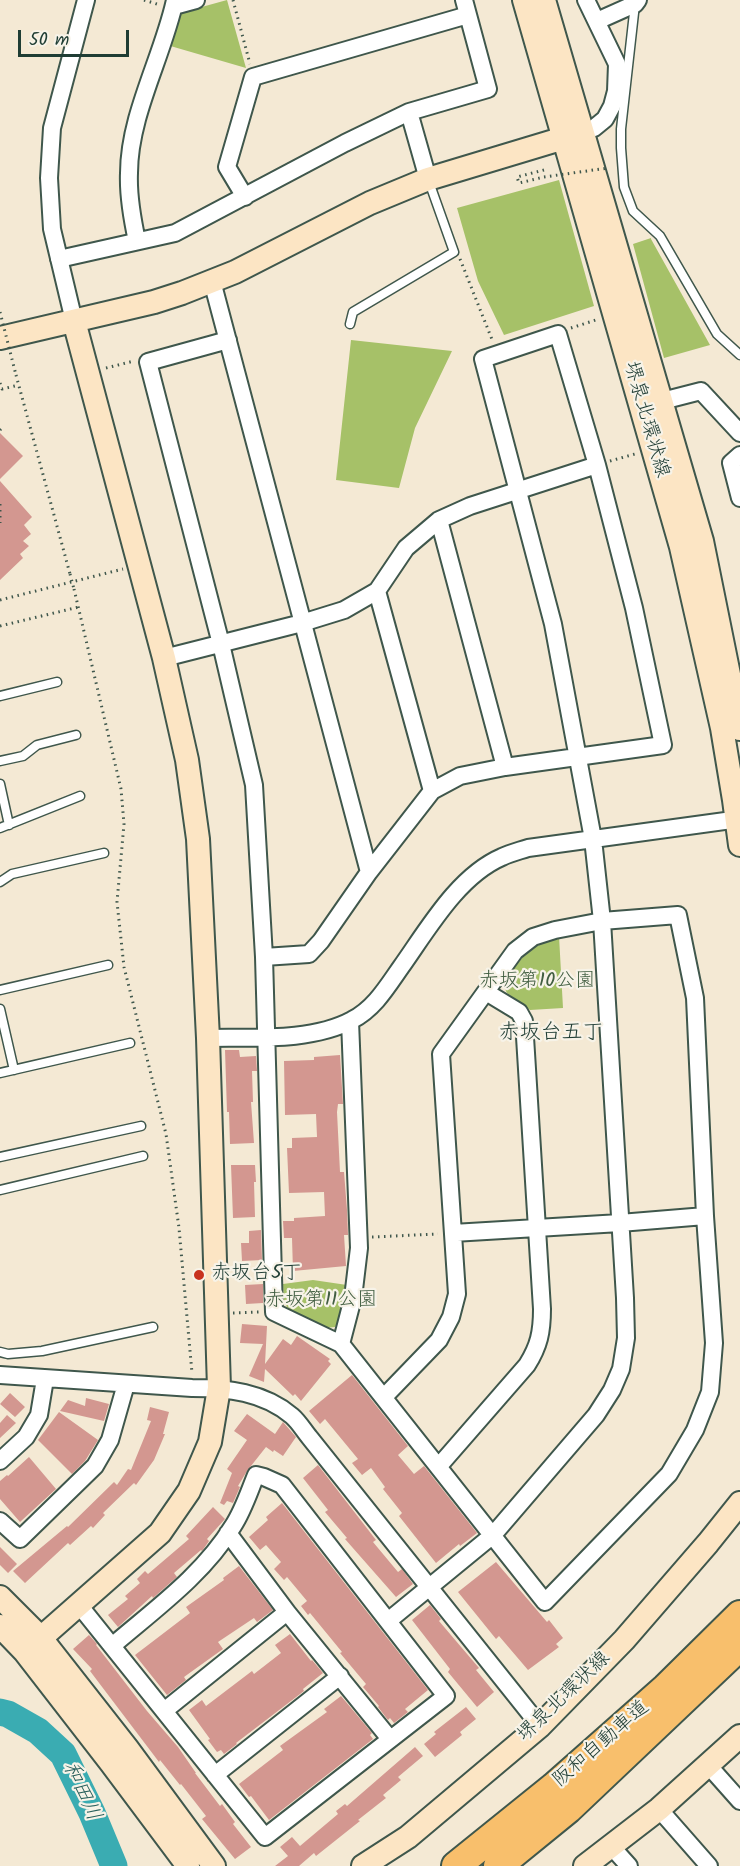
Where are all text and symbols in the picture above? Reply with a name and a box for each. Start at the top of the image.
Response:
scale bar [21,18,132,56]
text: 50 m [29,26,69,55]
street label: 堺泉北環状線 [617,359,673,481]
park label: 赤坂第10公園 [479,971,595,995]
district label: 赤坂台五丁 [499,1021,603,1047]
place label: 赤坂台5丁 [211,1263,302,1287]
marker: 赤坂台5丁 [192,1268,206,1282]
park label: 赤坂第11公園 [265,1290,377,1314]
street label: 堺泉北環状線 [514,1648,616,1748]
street label: 阪和自動車道 [549,1697,655,1793]
water label: 和田川 [55,1758,105,1826]

